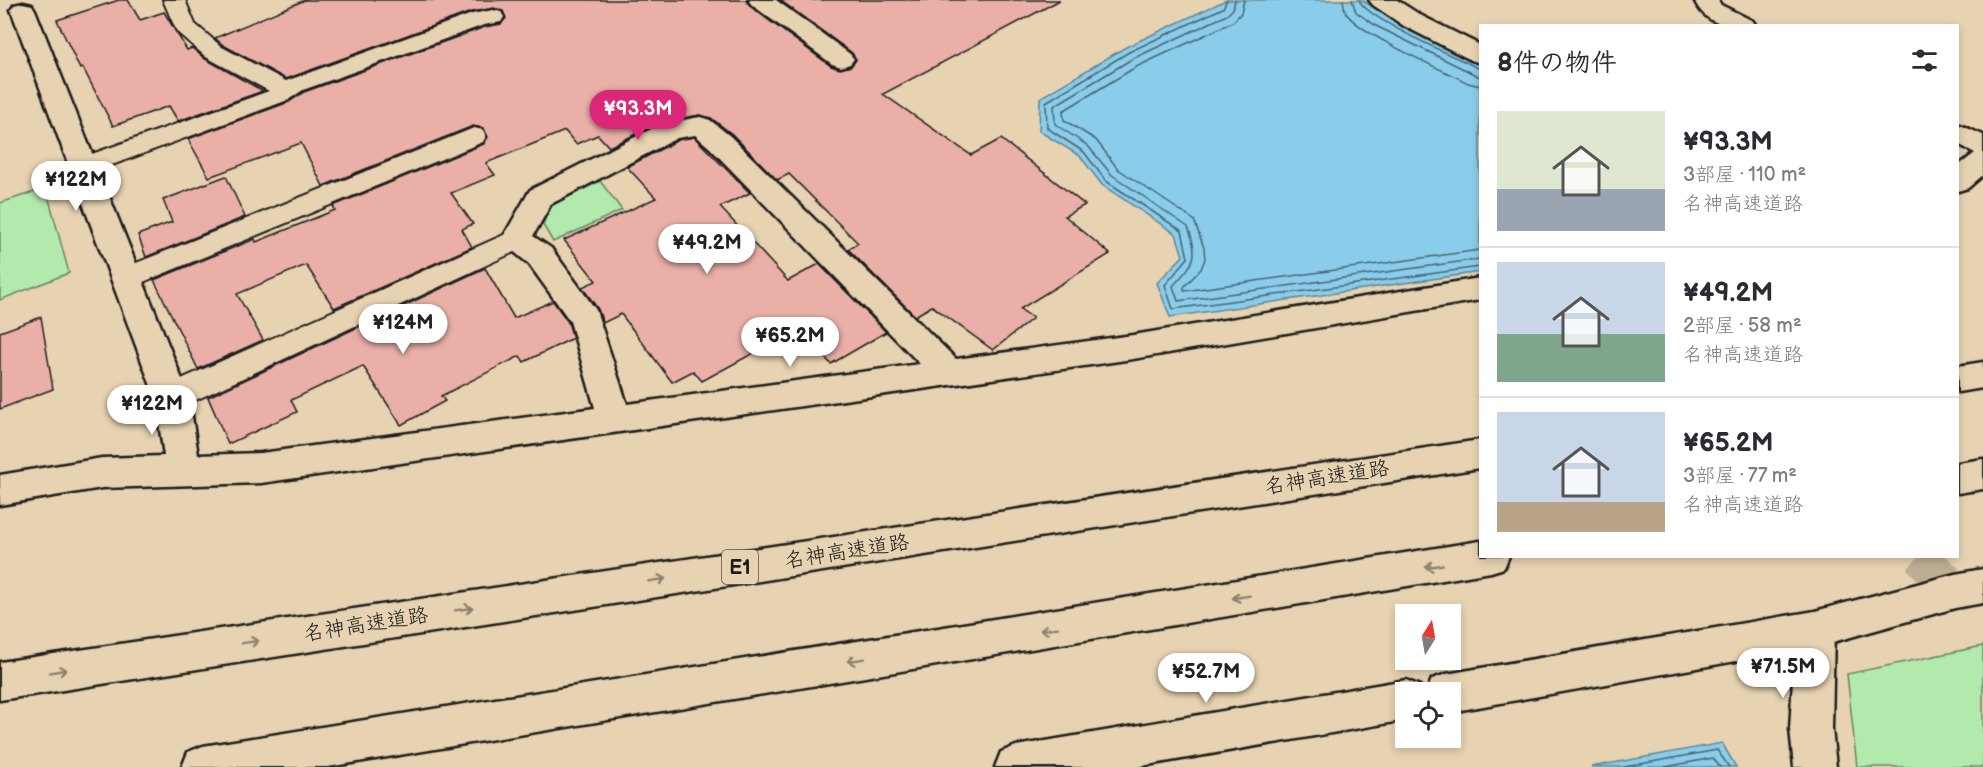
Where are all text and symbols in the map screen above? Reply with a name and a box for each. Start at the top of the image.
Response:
icon: filters [1908,44,1941,77]
text: 8件の物件 [1497,48,1617,79]
pin: ¥93.3M [589,90,687,141]
text: ¥93.3M [603,97,673,121]
text: ¥93.3M [1683,127,1773,158]
icon: home [1545,135,1617,207]
pin: ¥122M [34,161,118,212]
text: 3部屋 · 110 m² [1683,163,1806,187]
text: ¥122M [45,168,107,192]
text: 名神高速道路 [1683,192,1803,216]
pin: ¥49.2M [658,224,756,275]
text: ¥49.2M [672,231,742,255]
text: ¥49.2M [1683,278,1773,309]
icon: home [1545,286,1617,358]
pin: ¥124M [361,304,445,355]
text: ¥124M [373,311,433,335]
text: 2部屋 · 58 m² [1683,314,1802,338]
pin: ¥65.2M [741,317,839,368]
text: ¥65.2M [755,324,825,348]
text: 名神高速道路 [1683,343,1803,367]
pin: ¥122M [110,385,194,436]
text: ¥122M [121,392,183,416]
text: ¥65.2M [1683,428,1773,459]
icon: home [1545,436,1617,508]
street label: 名神高速道路 [1263,455,1391,500]
text: 3部屋 · 77 m² [1683,464,1797,488]
text: 名神高速道路 [1683,493,1803,517]
street label: 名神高速道路 [783,529,911,574]
road number: E1 [722,550,758,584]
one-way arrow [1424,561,1444,572]
one-way arrow [646,574,666,585]
one-way arrow [1232,592,1252,603]
street label: 名神高速道路 [302,602,430,647]
one-way arrow [454,604,473,615]
north arrow [1395,604,1461,670]
map controls [1395,604,1461,748]
one-way arrow [1039,623,1059,634]
one-way arrow [240,636,260,647]
pin: ¥71.5M [1734,648,1832,699]
pin: ¥52.7M [1157,653,1255,704]
one-way arrow [847,655,867,666]
text: ¥71.5M [1751,655,1815,679]
text: ¥52.7M [1172,660,1240,684]
one-way arrow [47,666,67,677]
button: locate [1395,682,1461,748]

